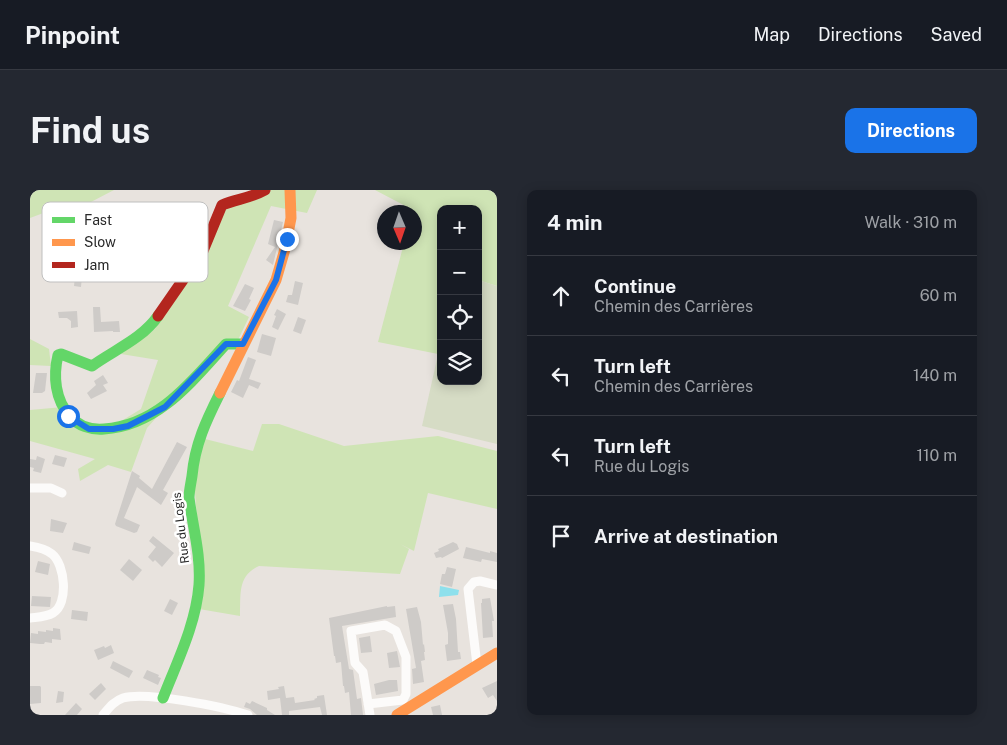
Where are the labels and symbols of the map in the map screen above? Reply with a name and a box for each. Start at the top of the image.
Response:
legend [42,202,208,282]
north arrow [377,205,422,250]
text: Fast [84,212,112,228]
route end [276,228,299,251]
text: Slow [84,234,116,250]
text: Jam [84,257,109,273]
route start [57,405,80,428]
street label: Rue du Logis [170,492,192,564]

